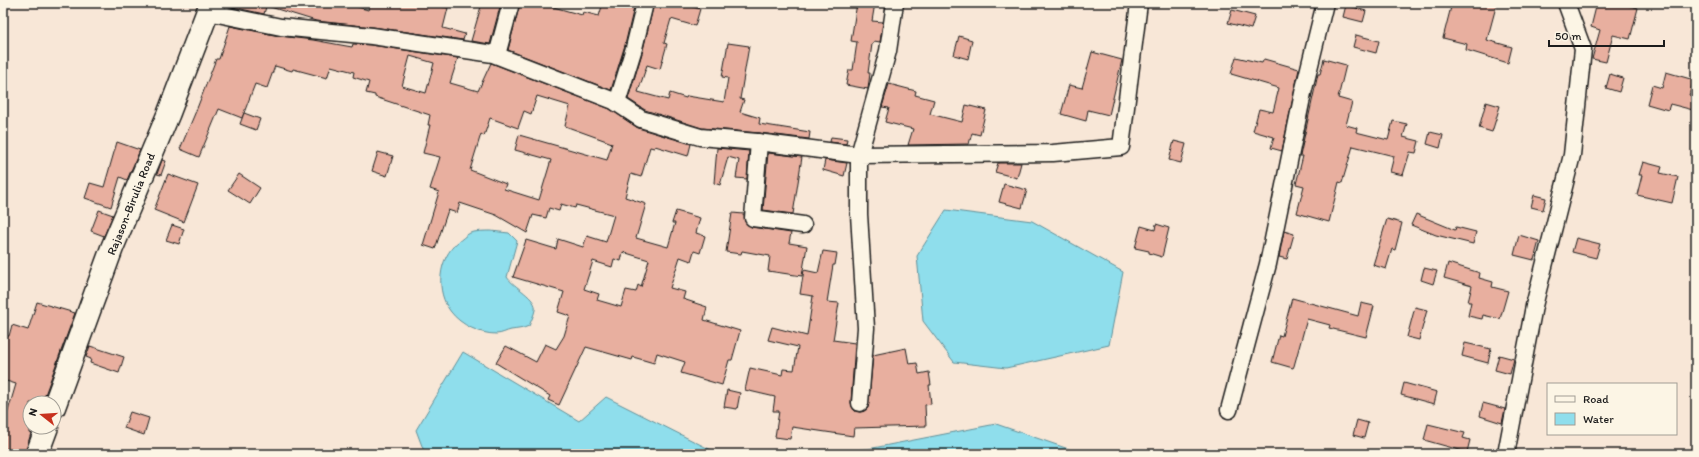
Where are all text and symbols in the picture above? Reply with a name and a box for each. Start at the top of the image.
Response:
scale bar [1549,22,1664,48]
text: 50 m [1555,29,1581,43]
street label: Rajason-Birulia Road [104,150,158,257]
legend [1547,383,1677,435]
text: Road [1583,392,1609,406]
north arrow [22,395,62,435]
text: N [26,407,40,418]
text: Water [1583,412,1614,426]

